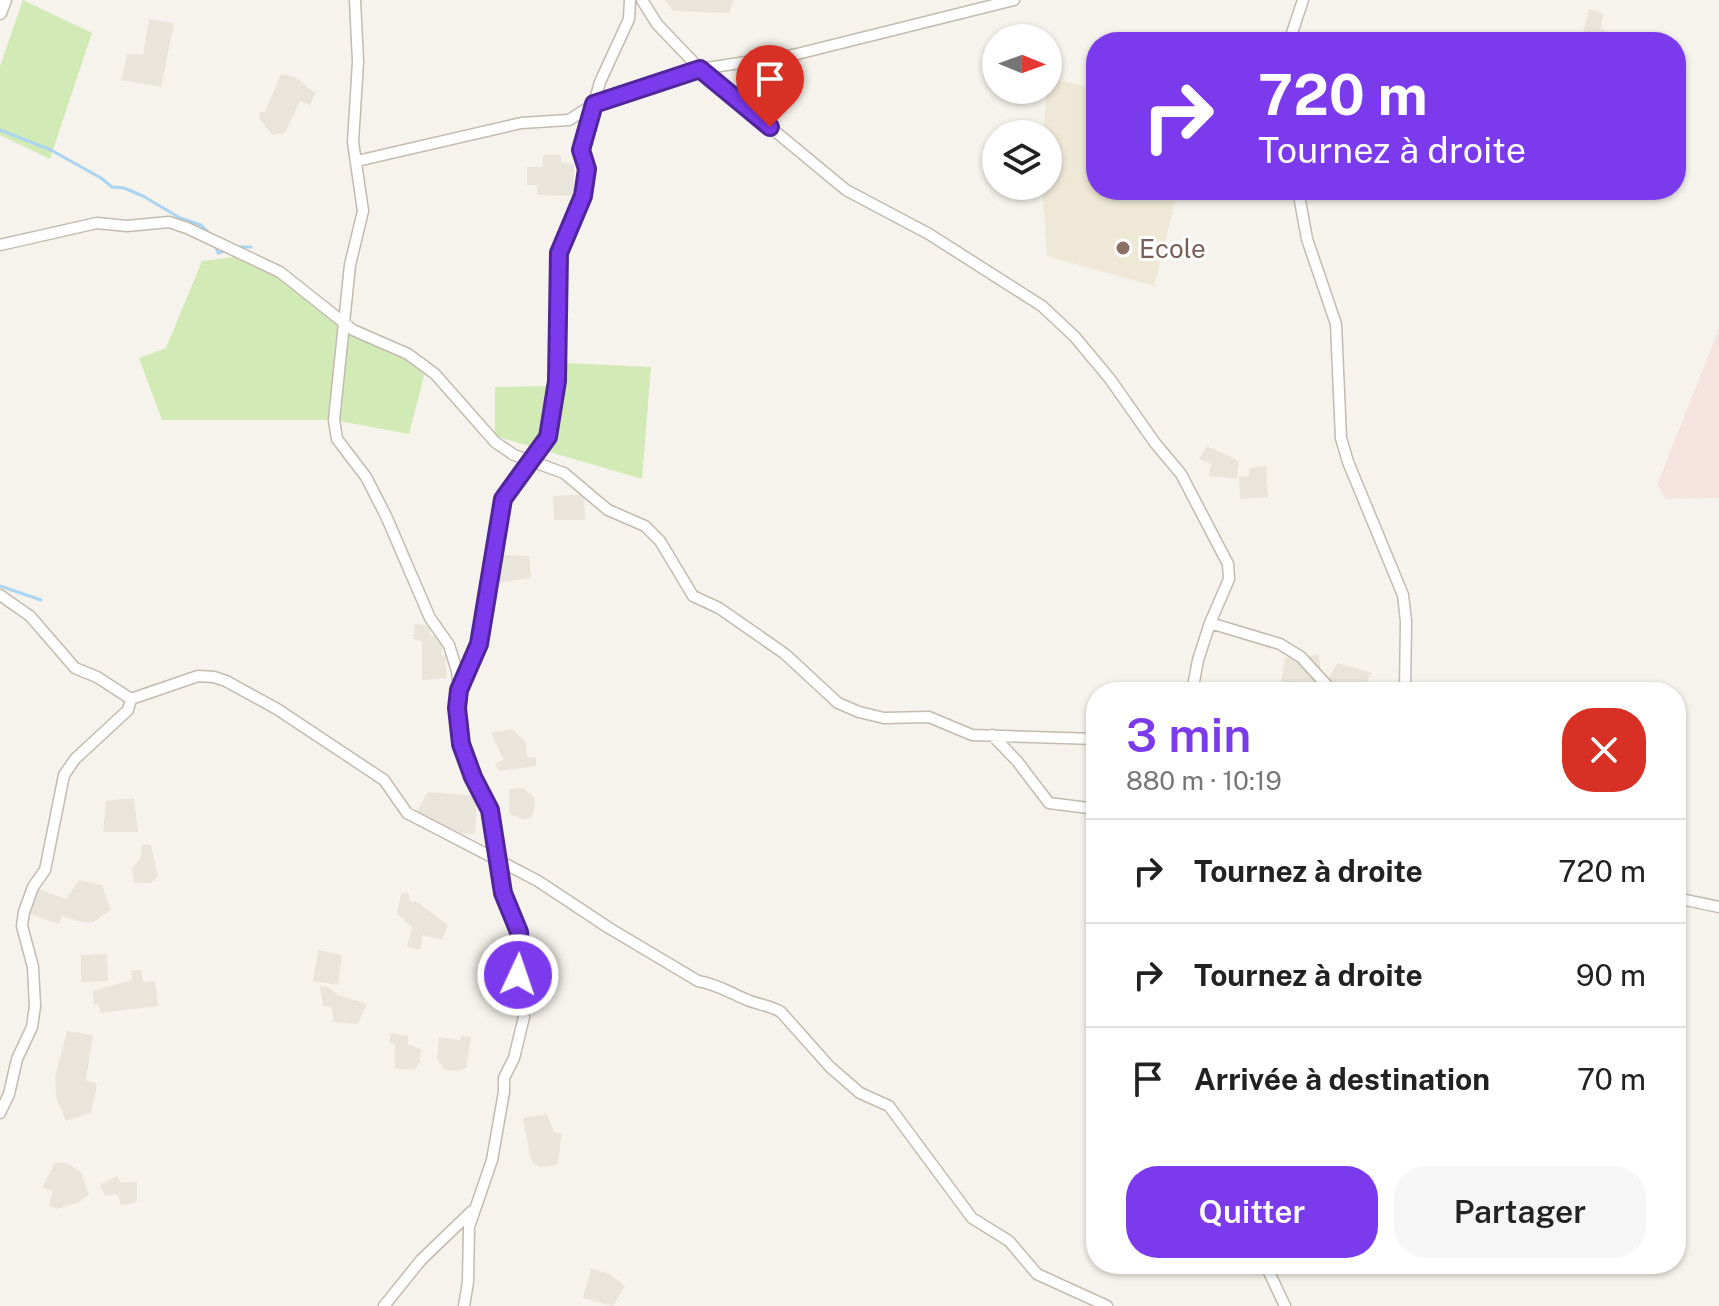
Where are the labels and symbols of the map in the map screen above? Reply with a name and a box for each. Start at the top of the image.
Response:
north arrow [982,24,1062,104]
pin [736,45,804,127]
place label: Ecole [1139,233,1206,264]
marker: Ecole [1114,239,1132,257]
position arrow [476,933,560,1017]

